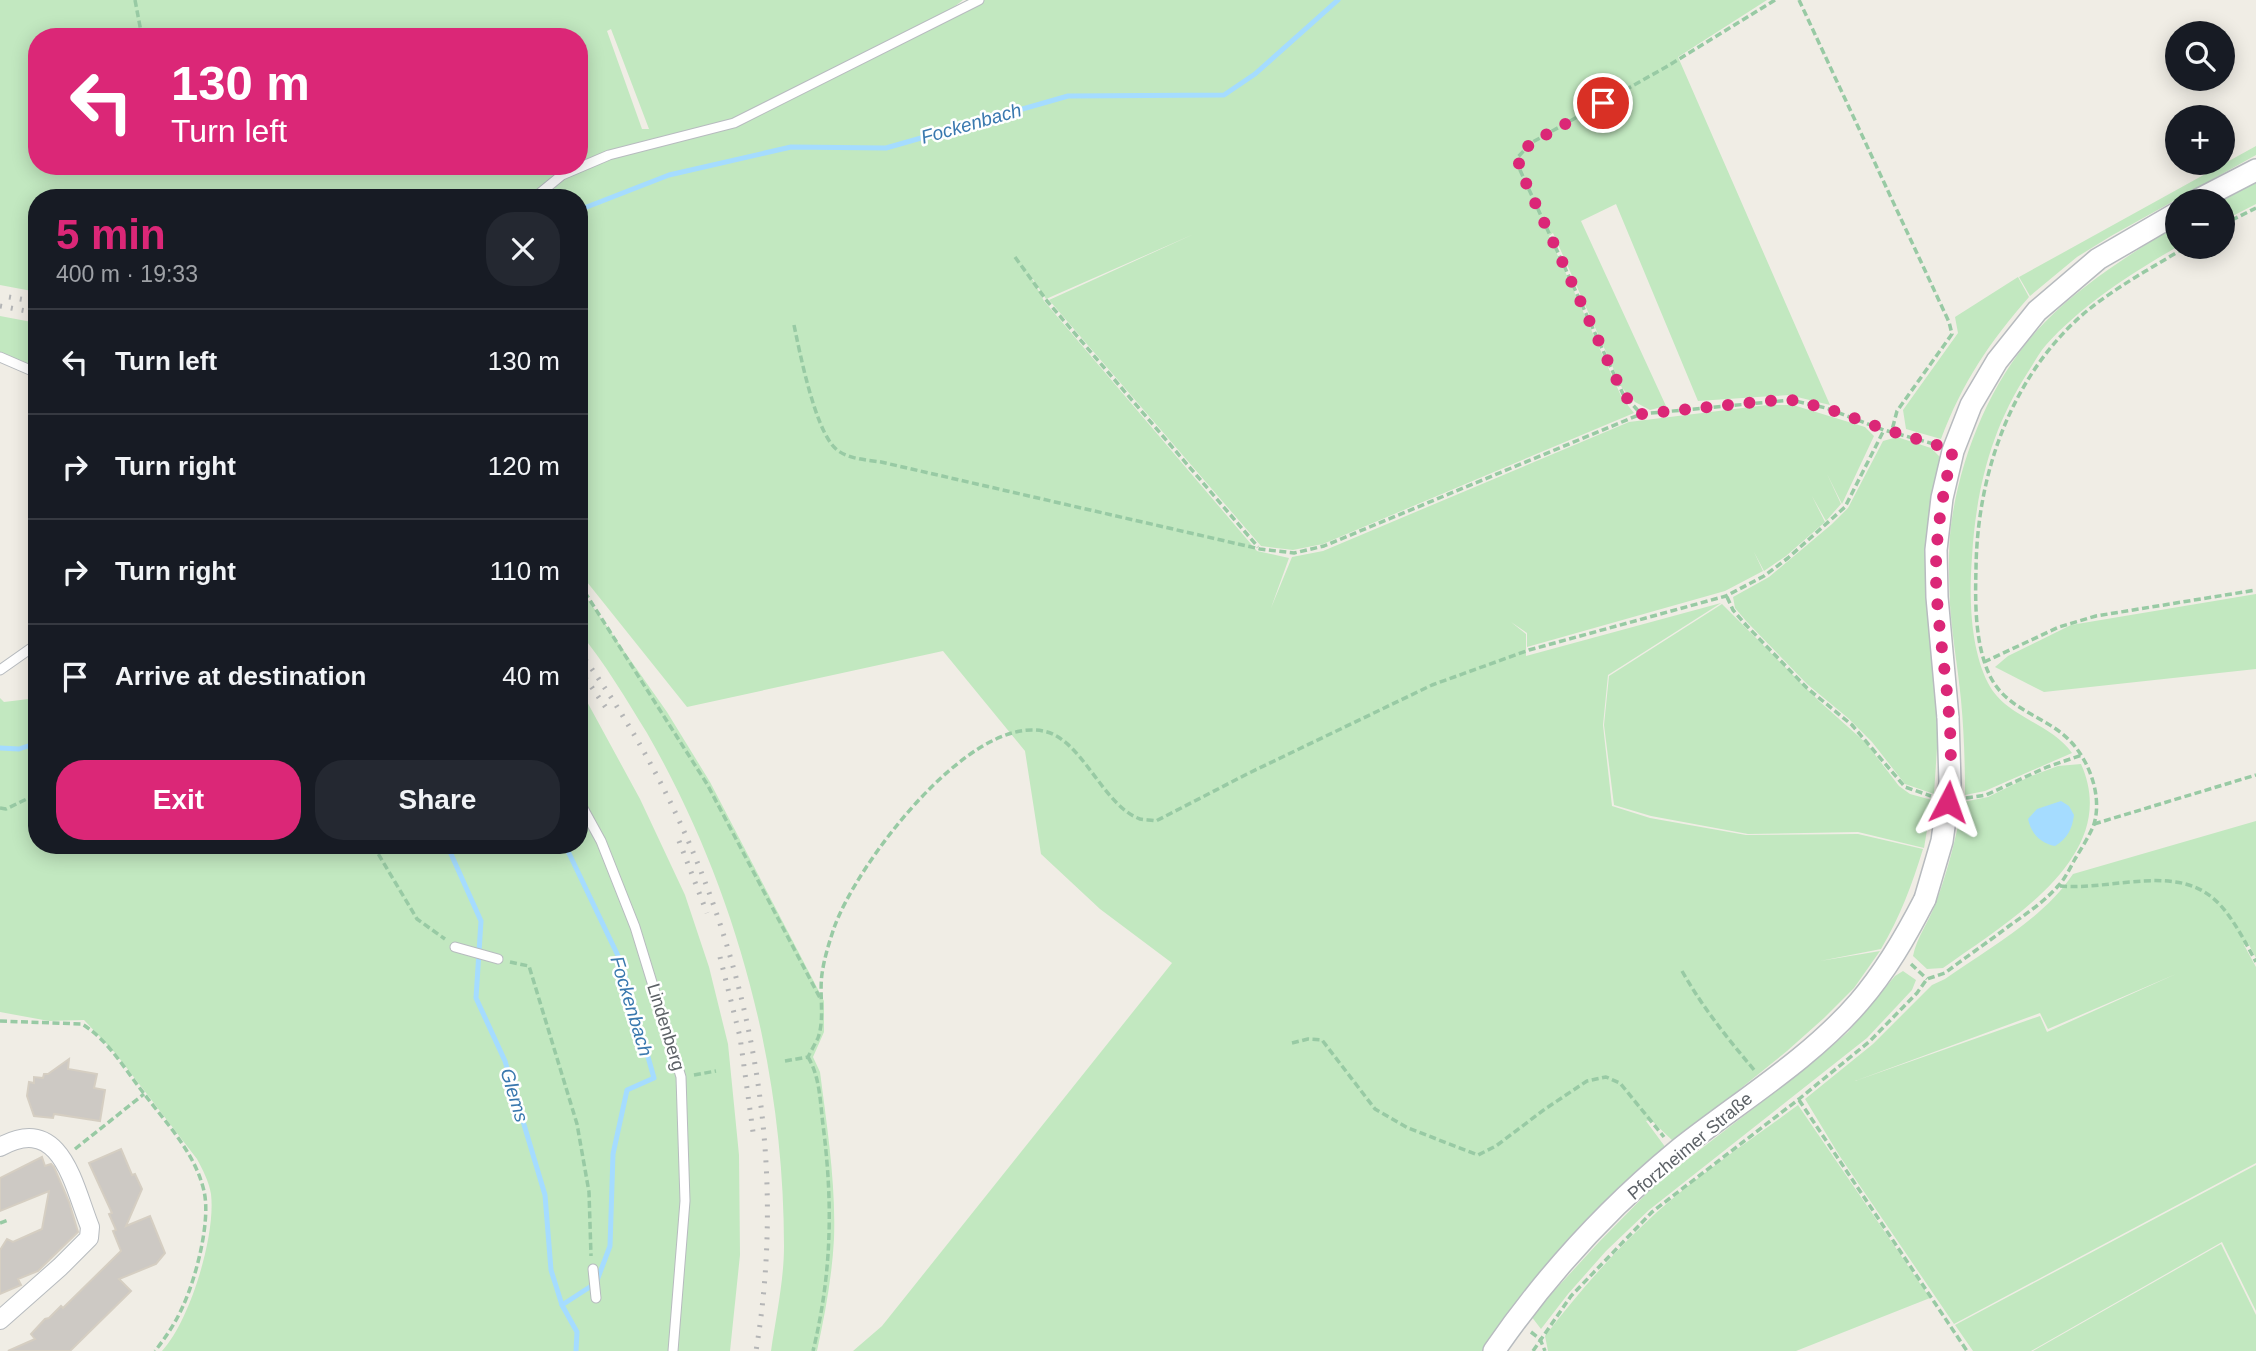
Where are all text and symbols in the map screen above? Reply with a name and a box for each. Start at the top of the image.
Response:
map controls [2165,21,2235,259]
button: search [2165,21,2235,91]
icon: left [56,56,147,147]
text: 130 m [171,56,310,110]
pin [1573,73,1633,133]
icon: arrive [1584,84,1622,122]
water label: Fockenbach [918,99,1024,148]
button: + [2165,105,2235,175]
text: Turn left [171,113,287,149]
button: − [2165,189,2235,259]
text: 5 min [56,211,166,258]
button: close [486,212,560,286]
text: 400 m · 19:33 [56,261,198,287]
icon: left [56,343,94,381]
text: Turn left [115,346,217,376]
text: 130 m [488,346,560,376]
icon: right [56,448,94,486]
text: Turn right [115,451,236,481]
text: 120 m [488,451,560,481]
icon: right [56,553,94,591]
text: Turn right [115,556,236,586]
text: 110 m [490,556,560,586]
icon: arrive [56,658,94,696]
text: Arrive at destination [115,661,366,691]
text: 40 m [502,661,560,691]
button: Exit [56,760,301,840]
button: Share [315,760,560,840]
position arrow [1911,765,1985,839]
water label: Fockenbach [606,954,657,1059]
street label: Lindenberg [643,981,689,1073]
water label: Glems [496,1066,533,1125]
street label: Pforzheimer Straße [1624,1088,1756,1204]

